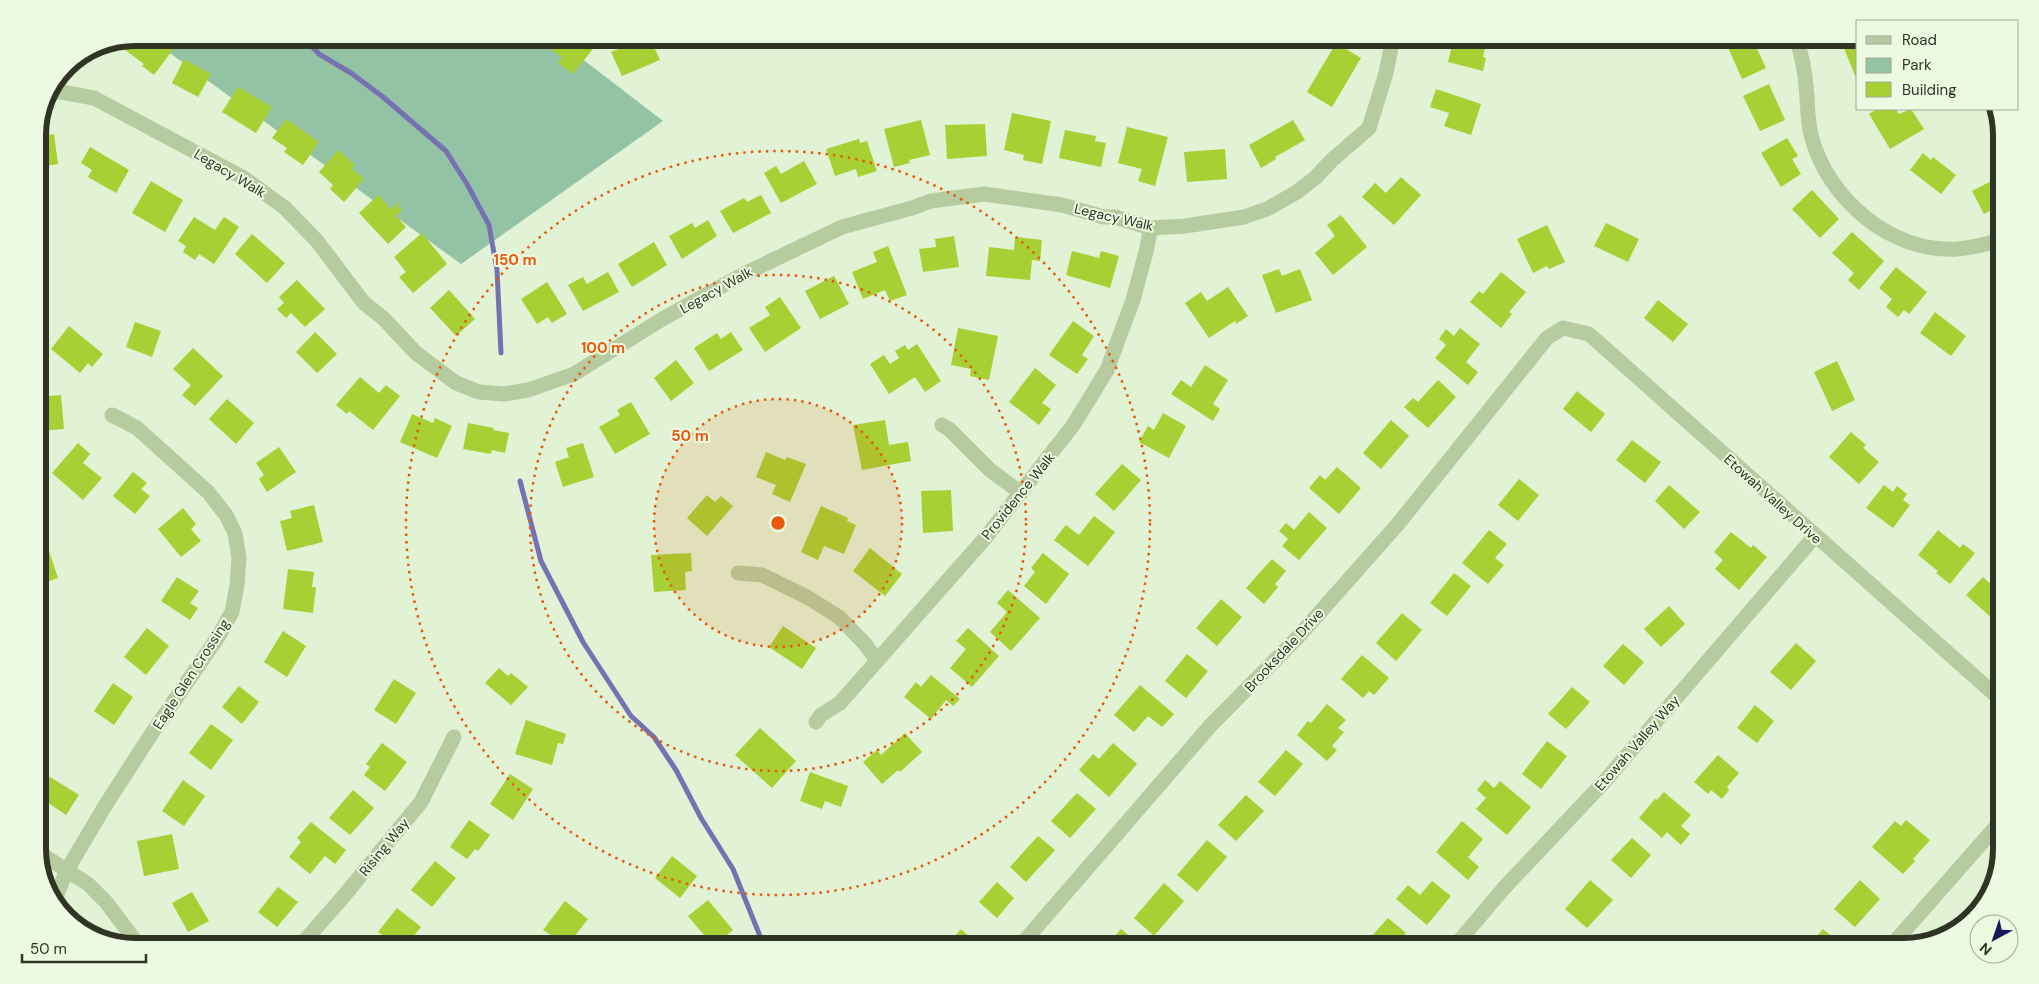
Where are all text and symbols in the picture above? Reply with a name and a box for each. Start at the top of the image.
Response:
legend [1856,20,2019,110]
text: Road [1902,30,1937,50]
text: Park [1902,55,1932,75]
text: Building [1902,80,1957,100]
street label: Legacy Walk [191,145,269,201]
street label: Legacy Walk [1073,199,1155,235]
text: 150 m [494,250,537,270]
street label: Legacy Walk [676,263,756,317]
text: 100 m [581,338,625,358]
text: 50 m [671,426,709,446]
street label: Providence Walk [977,449,1059,543]
street label: Etowah Valley Drive [1720,450,1826,548]
centre of rings [769,514,787,532]
street label: Brooksdale Drive [1241,604,1327,696]
street label: Eagle Glen Crossing [149,615,234,733]
street label: Etowah Valley Way [1591,691,1684,794]
street label: Rising Way [355,814,413,880]
north arrow [1969,914,2019,964]
scale bar [22,932,146,964]
text: 50 m [30,939,67,959]
text: N [1976,939,1995,959]

